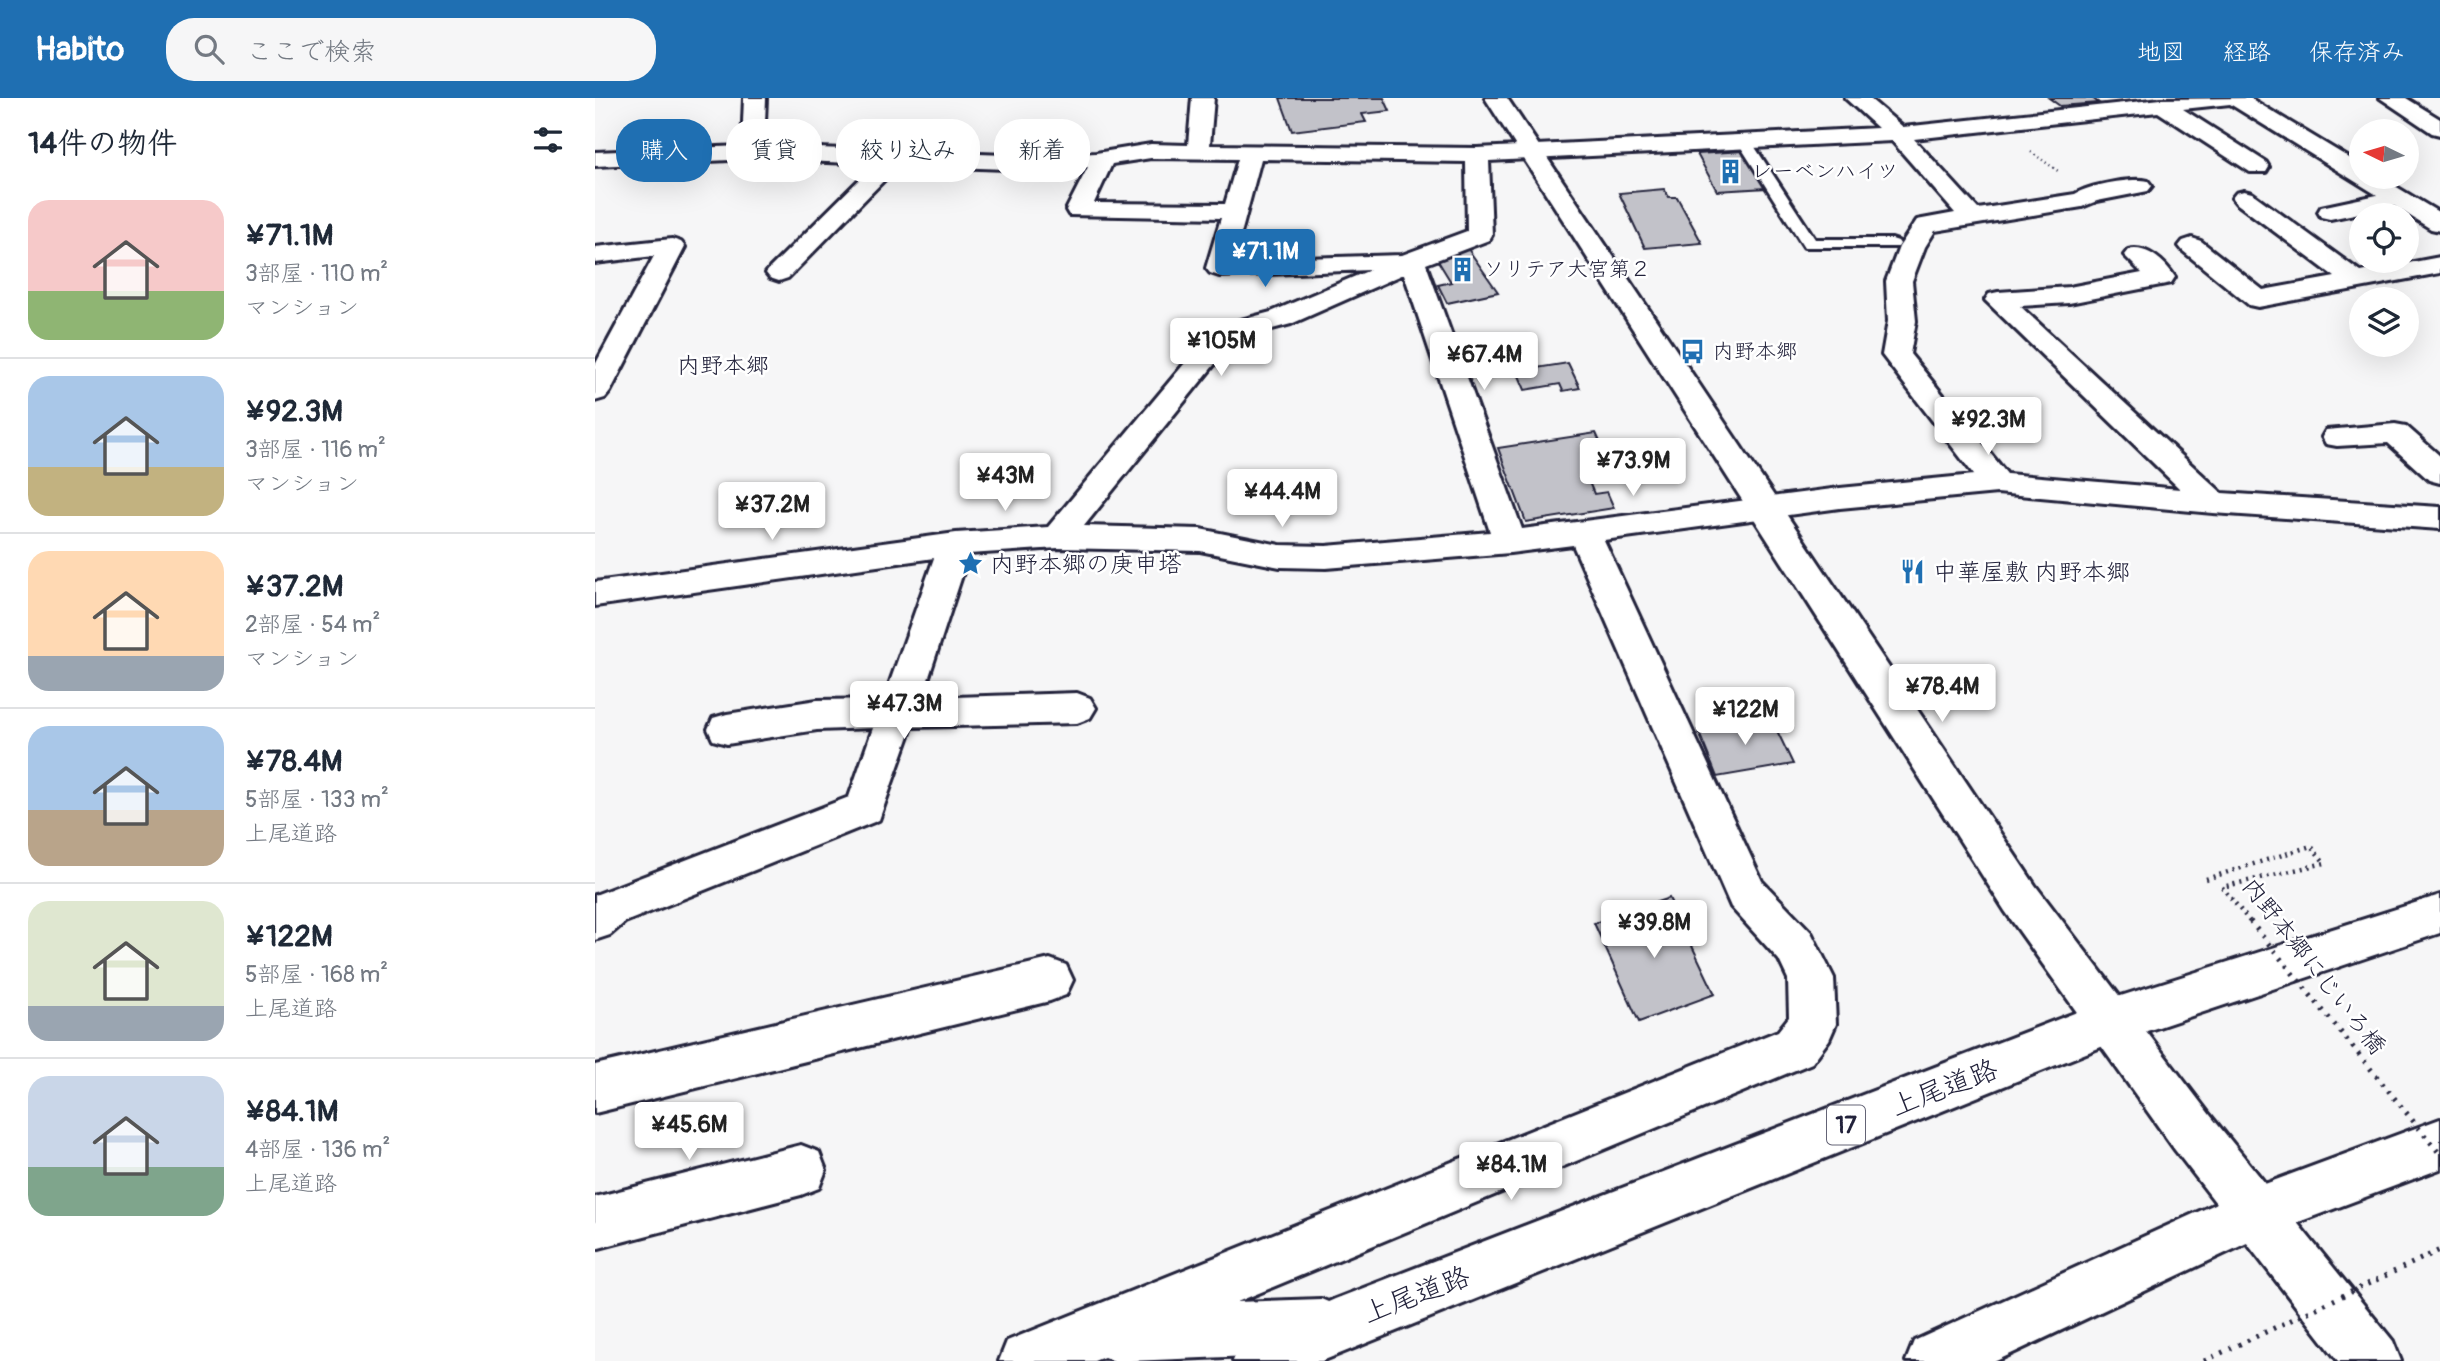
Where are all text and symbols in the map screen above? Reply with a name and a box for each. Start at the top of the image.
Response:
search box [166,18,656,81]
text: Habito [35,29,124,70]
icon: search [190,30,228,68]
text: ここで検索 [246,36,376,68]
text: 地図 [2137,38,2185,67]
text: 経路 [2223,38,2271,67]
text: 保存済み [2309,38,2405,67]
chip: 購入 [616,119,712,182]
chip: 賃貸 [726,119,822,182]
chip: 絞り込み [836,119,980,182]
chip: 新着 [994,119,1090,182]
north arrow [2349,119,2419,189]
map controls [2349,119,2419,357]
icon: filters [529,121,567,159]
text: 14件の物件 [28,125,177,162]
building icon: レーベンハイツ [1717,157,1745,185]
place label: レーベンハイツ [1751,158,1898,185]
button: locate [2349,203,2419,273]
text: ¥71.1M [245,217,333,254]
icon: home [84,228,168,312]
pin: ¥71.1M [1208,230,1322,289]
text: ¥71.1M [1231,237,1299,266]
building icon: ソリテア大宮第２ [1449,255,1477,283]
place label: ソリテア大宮第２ [1483,256,1651,283]
text: 3部屋 · 110 m² [245,259,388,288]
button: layers [2349,287,2419,357]
text: マンション [245,293,359,322]
pin: ¥105M [1172,318,1270,378]
text: ¥105M [1186,326,1256,355]
pin: ¥67.4M [1427,332,1541,392]
bus stop icon: 内野本郷 [1679,337,1707,365]
place label: 内野本郷 [1713,338,1797,365]
text: ¥67.4M [1446,340,1522,369]
district label: 内野本郷 [677,351,769,380]
text: ¥92.3M [245,393,343,430]
pin: ¥92.3M [1931,398,2045,457]
icon: home [84,404,168,488]
text: ¥92.3M [1950,405,2026,434]
text: 3部屋 · 116 m² [245,435,386,464]
pin: ¥73.9M [1576,438,1690,498]
text: ¥73.9M [1596,446,1670,475]
pin: ¥43M [964,454,1046,513]
text: ¥43M [976,461,1034,490]
text: マンション [245,469,359,498]
pin: ¥44.4M [1225,470,1339,529]
text: ¥44.4M [1243,477,1321,506]
pin: ¥37.2M [715,482,829,542]
text: ¥37.2M [734,490,810,519]
place icon: 内野本郷の庚申塔 [956,550,984,578]
place label: 内野本郷の庚申塔 [990,550,1182,579]
restaurant icon: 中華屋敷 内野本郷 [1899,558,1927,586]
place label: 中華屋敷 内野本郷 [1933,558,2130,587]
text: ¥37.2M [245,568,343,605]
icon: home [84,579,168,663]
text: 2部屋 · 54 m² [245,610,380,639]
text: マンション [245,644,359,673]
pin: ¥78.4M [1885,664,1999,724]
text: ¥78.4M [1905,672,1979,701]
pin: ¥47.3M [847,682,961,741]
pin: ¥122M [1696,688,1794,747]
text: ¥47.3M [866,689,942,718]
text: ¥122M [1711,695,1779,724]
text: ¥78.4M [245,743,342,780]
icon: home [84,754,168,838]
text: 5部屋 · 133 m² [245,785,389,814]
text: 上尾道路 [245,819,337,848]
street label: 内野本郷にじいろ橋 [2236,872,2392,1060]
pin: ¥39.8M [1597,900,1711,960]
text: ¥39.8M [1617,908,1691,937]
text: ¥122M [245,918,333,955]
icon: home [84,929,168,1013]
text: 5部屋 · 168 m² [245,960,388,989]
text: 上尾道路 [245,994,337,1023]
street label: 上尾道路 [1886,1052,2003,1125]
text: ¥84.1M [245,1093,338,1130]
pin: ¥45.6M [632,1102,746,1162]
icon: home [84,1104,168,1188]
road number: 17 [1827,1106,1865,1144]
text: ¥45.6M [651,1110,727,1139]
text: 4部屋 · 136 m² [245,1135,390,1164]
pin: ¥84.1M [1454,1142,1568,1202]
text: ¥84.1M [1475,1150,1547,1179]
text: 上尾道路 [245,1169,337,1198]
street label: 上尾道路 [1358,1259,1475,1332]

